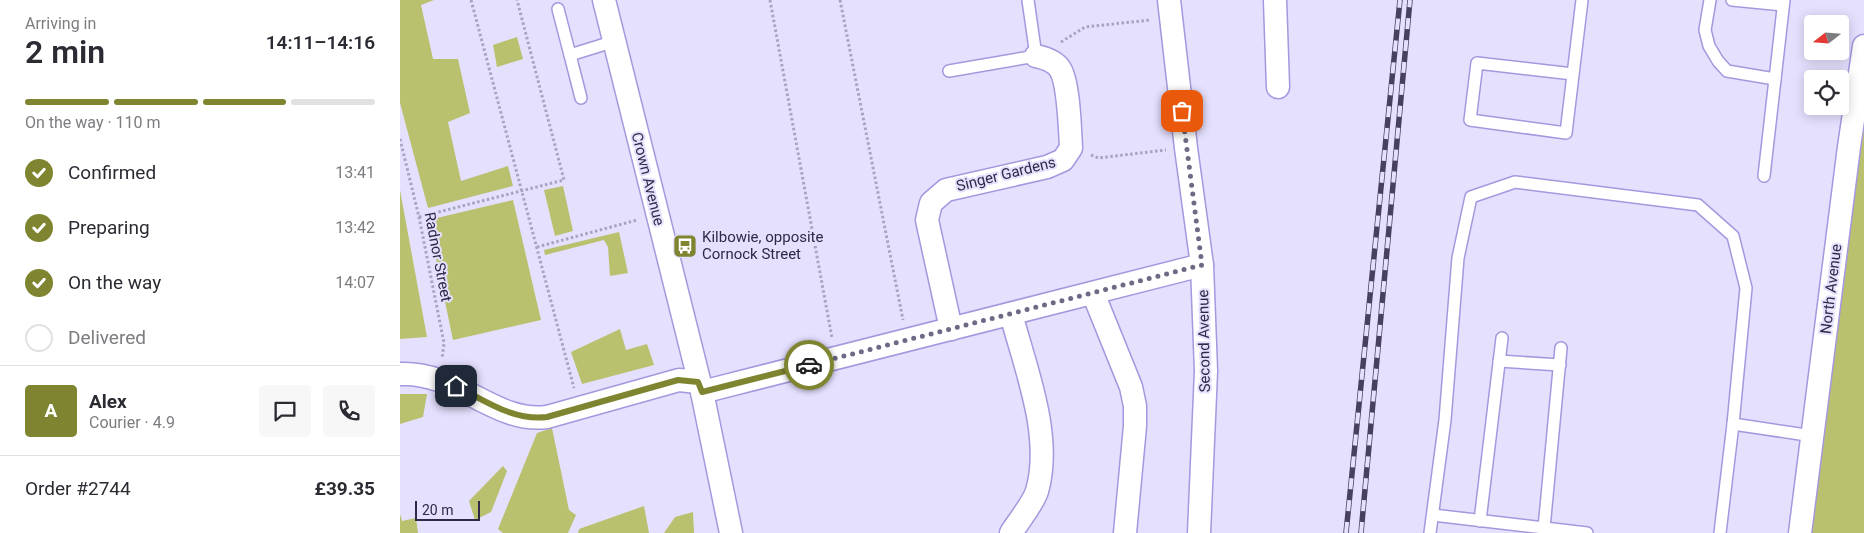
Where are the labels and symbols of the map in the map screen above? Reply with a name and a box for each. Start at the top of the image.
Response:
north arrow [1804,15,1849,60]
pin [1161,90,1203,132]
street label: Crown Avenue [628,130,668,228]
street label: Singer Gardens [954,153,1058,195]
street label: Radnor Street [420,211,456,304]
place label: Kilbowie, opposite Cornock Street [702,228,823,263]
bus stop icon: Kilbowie, opposite Cornock Street [672,233,698,259]
street label: North Avenue [1817,243,1845,335]
street label: Second Avenue [1194,289,1214,393]
courier [784,340,834,390]
pin [435,365,477,407]
scale bar [415,498,480,521]

